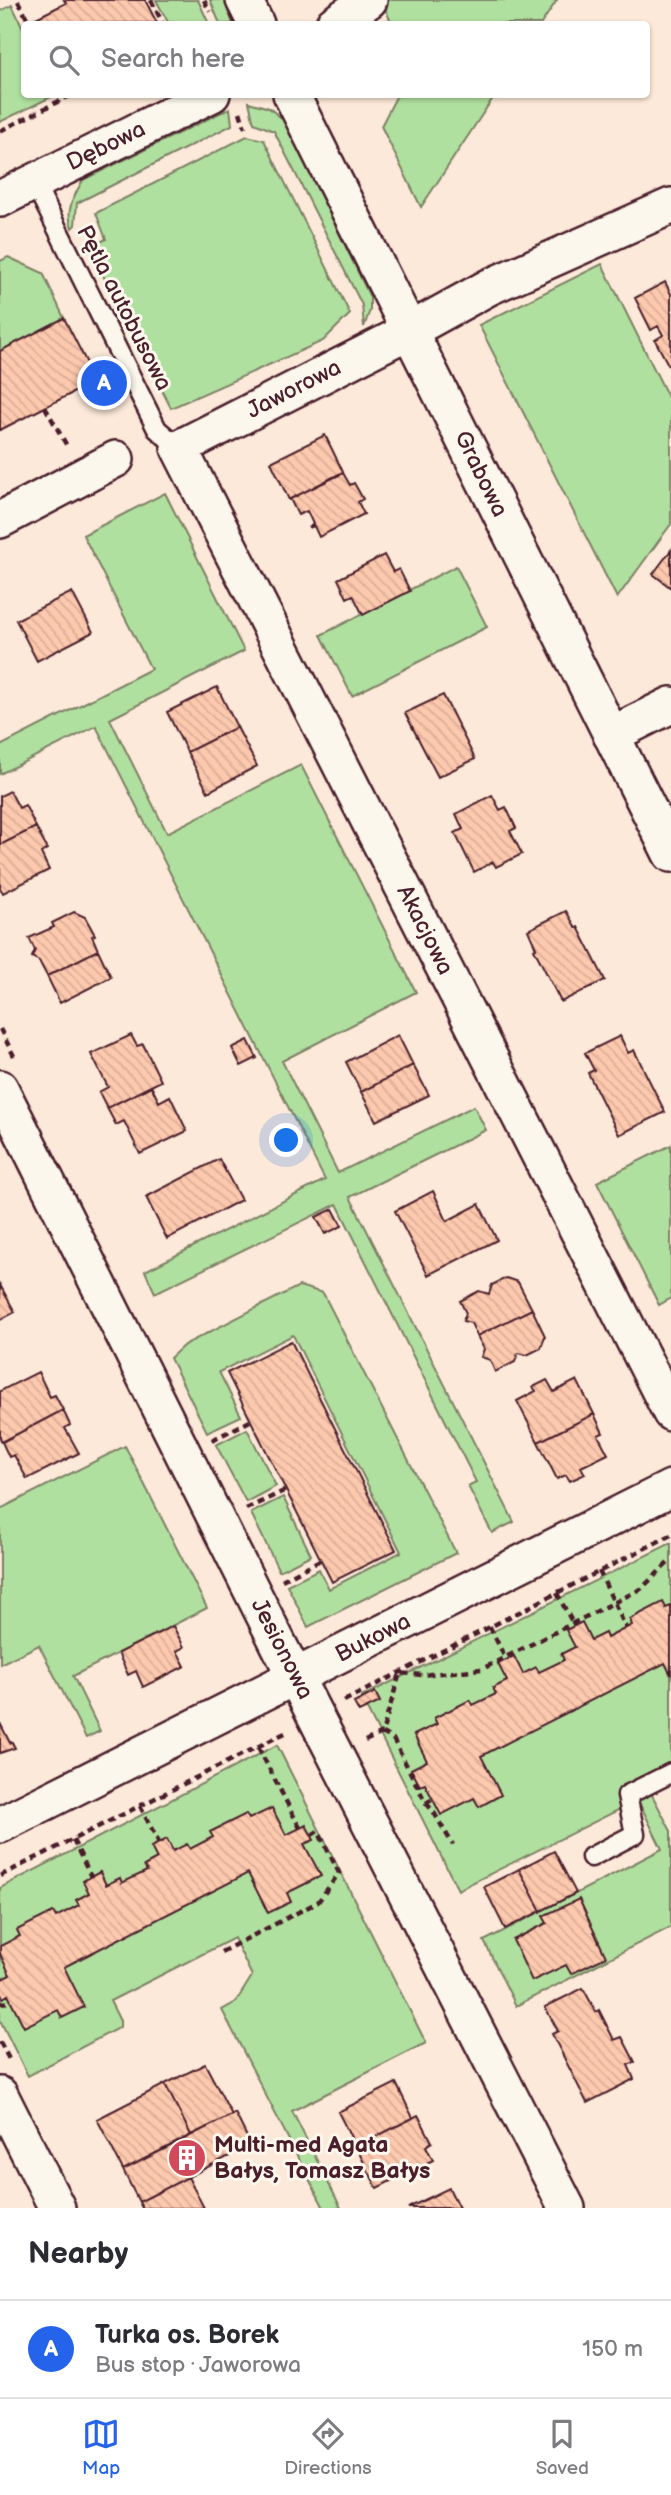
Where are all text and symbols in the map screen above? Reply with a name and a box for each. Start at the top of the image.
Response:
search box [21,21,650,98]
icon: search [45,41,83,79]
text: Search here [101,44,245,75]
street label: Dębowa [62,115,150,177]
street label: Pętla autobusowa [70,221,178,395]
street label: Jaworowa [242,353,346,425]
pin: A [81,357,127,409]
street label: Grabowa [448,426,514,522]
street label: Akacjowa [391,880,459,980]
your location [269,1123,303,1157]
street label: Jesionowa [245,1594,319,1704]
street label: Bukowa [331,1607,415,1669]
place label: Multi-med Agata Bałys, Tomasz Bałys [214,2131,430,2185]
building icon: Multi-med Agata Bałys, Tomasz Bałys [166,2137,208,2179]
text: Nearby [28,2236,128,2272]
text: Turka os. Borek [95,2320,279,2351]
text: A [44,2335,58,2363]
text: 150 m [582,2335,643,2363]
text: Bus stop · Jaworowa [95,2351,301,2379]
tab: Map [82,2415,120,2480]
tab: Directions [284,2415,372,2480]
tab: Saved [536,2415,589,2480]

